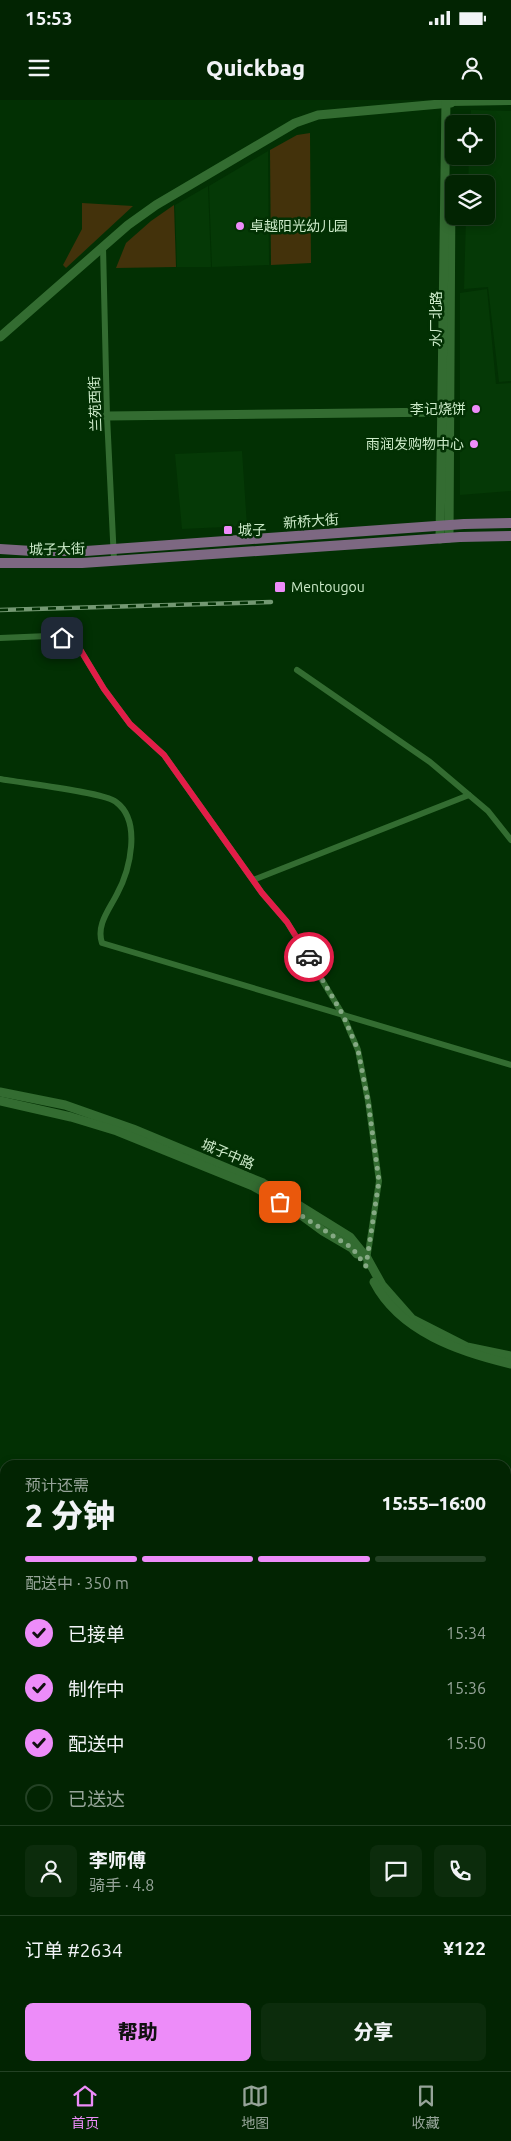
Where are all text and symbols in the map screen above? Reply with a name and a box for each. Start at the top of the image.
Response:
text: 15:53 [25,7,73,29]
icon: menu [25,54,53,82]
icon: person [458,54,486,82]
text: Quickbag [206,55,305,80]
map controls [445,115,495,225]
button: locate [445,115,495,165]
button: layers [445,175,495,225]
place label: 卓越阳光幼儿园 [250,218,348,234]
marker: 卓越阳光幼儿园 [234,220,246,232]
street label: 水厂北路 [428,291,444,347]
street label: 兰苑西街 [86,376,104,432]
place label: 李记烧饼 [410,401,466,417]
marker: 李记烧饼 [470,403,482,415]
place label: 雨润发购物中心 [366,436,464,452]
marker: 雨润发购物中心 [468,438,480,450]
street label: 新桥大街 [283,511,339,531]
place label: 城子 [238,522,266,538]
marker: 城子 [222,524,234,536]
street label: 城子大街 [29,541,85,557]
place label: Mentougou [291,579,365,595]
marker: Mentougou [273,580,287,594]
pin [41,617,83,659]
icon: home [48,624,76,652]
courier [284,932,334,982]
icon: car [295,943,323,971]
street label: 城子中路 [199,1136,257,1172]
pin [259,1181,301,1223]
icon: bag [266,1188,294,1216]
text: 预计还需 [25,1476,89,1494]
text: 15:55–16:00 [381,1492,486,1514]
text: 2 分钟 [25,1497,115,1533]
text: 配送中 · 350 m [25,1574,129,1592]
icon: check [25,1619,53,1647]
text: 已接单 [68,1623,125,1645]
text: 15:34 [446,1624,486,1642]
icon: check [25,1674,53,1702]
text: 制作中 [68,1678,125,1700]
text: 15:36 [446,1679,486,1697]
icon: check [25,1729,53,1757]
text: 配送中 [68,1733,125,1755]
text: 15:50 [446,1734,486,1752]
text: 已送达 [68,1788,125,1810]
button: person [25,1845,77,1897]
button: chat [370,1845,422,1897]
button: phone [434,1845,486,1897]
text: 李师傅 [89,1849,146,1871]
text: 骑手 · 4.8 [89,1876,154,1894]
text: ¥122 [443,1937,486,1959]
text: 订单 #2634 [25,1939,123,1961]
button: 帮助 [25,2003,251,2061]
button: 分享 [261,2003,486,2061]
tab: 首页 [71,2082,99,2132]
tab: 地图 [241,2082,269,2132]
tab: 收藏 [412,2082,440,2132]

